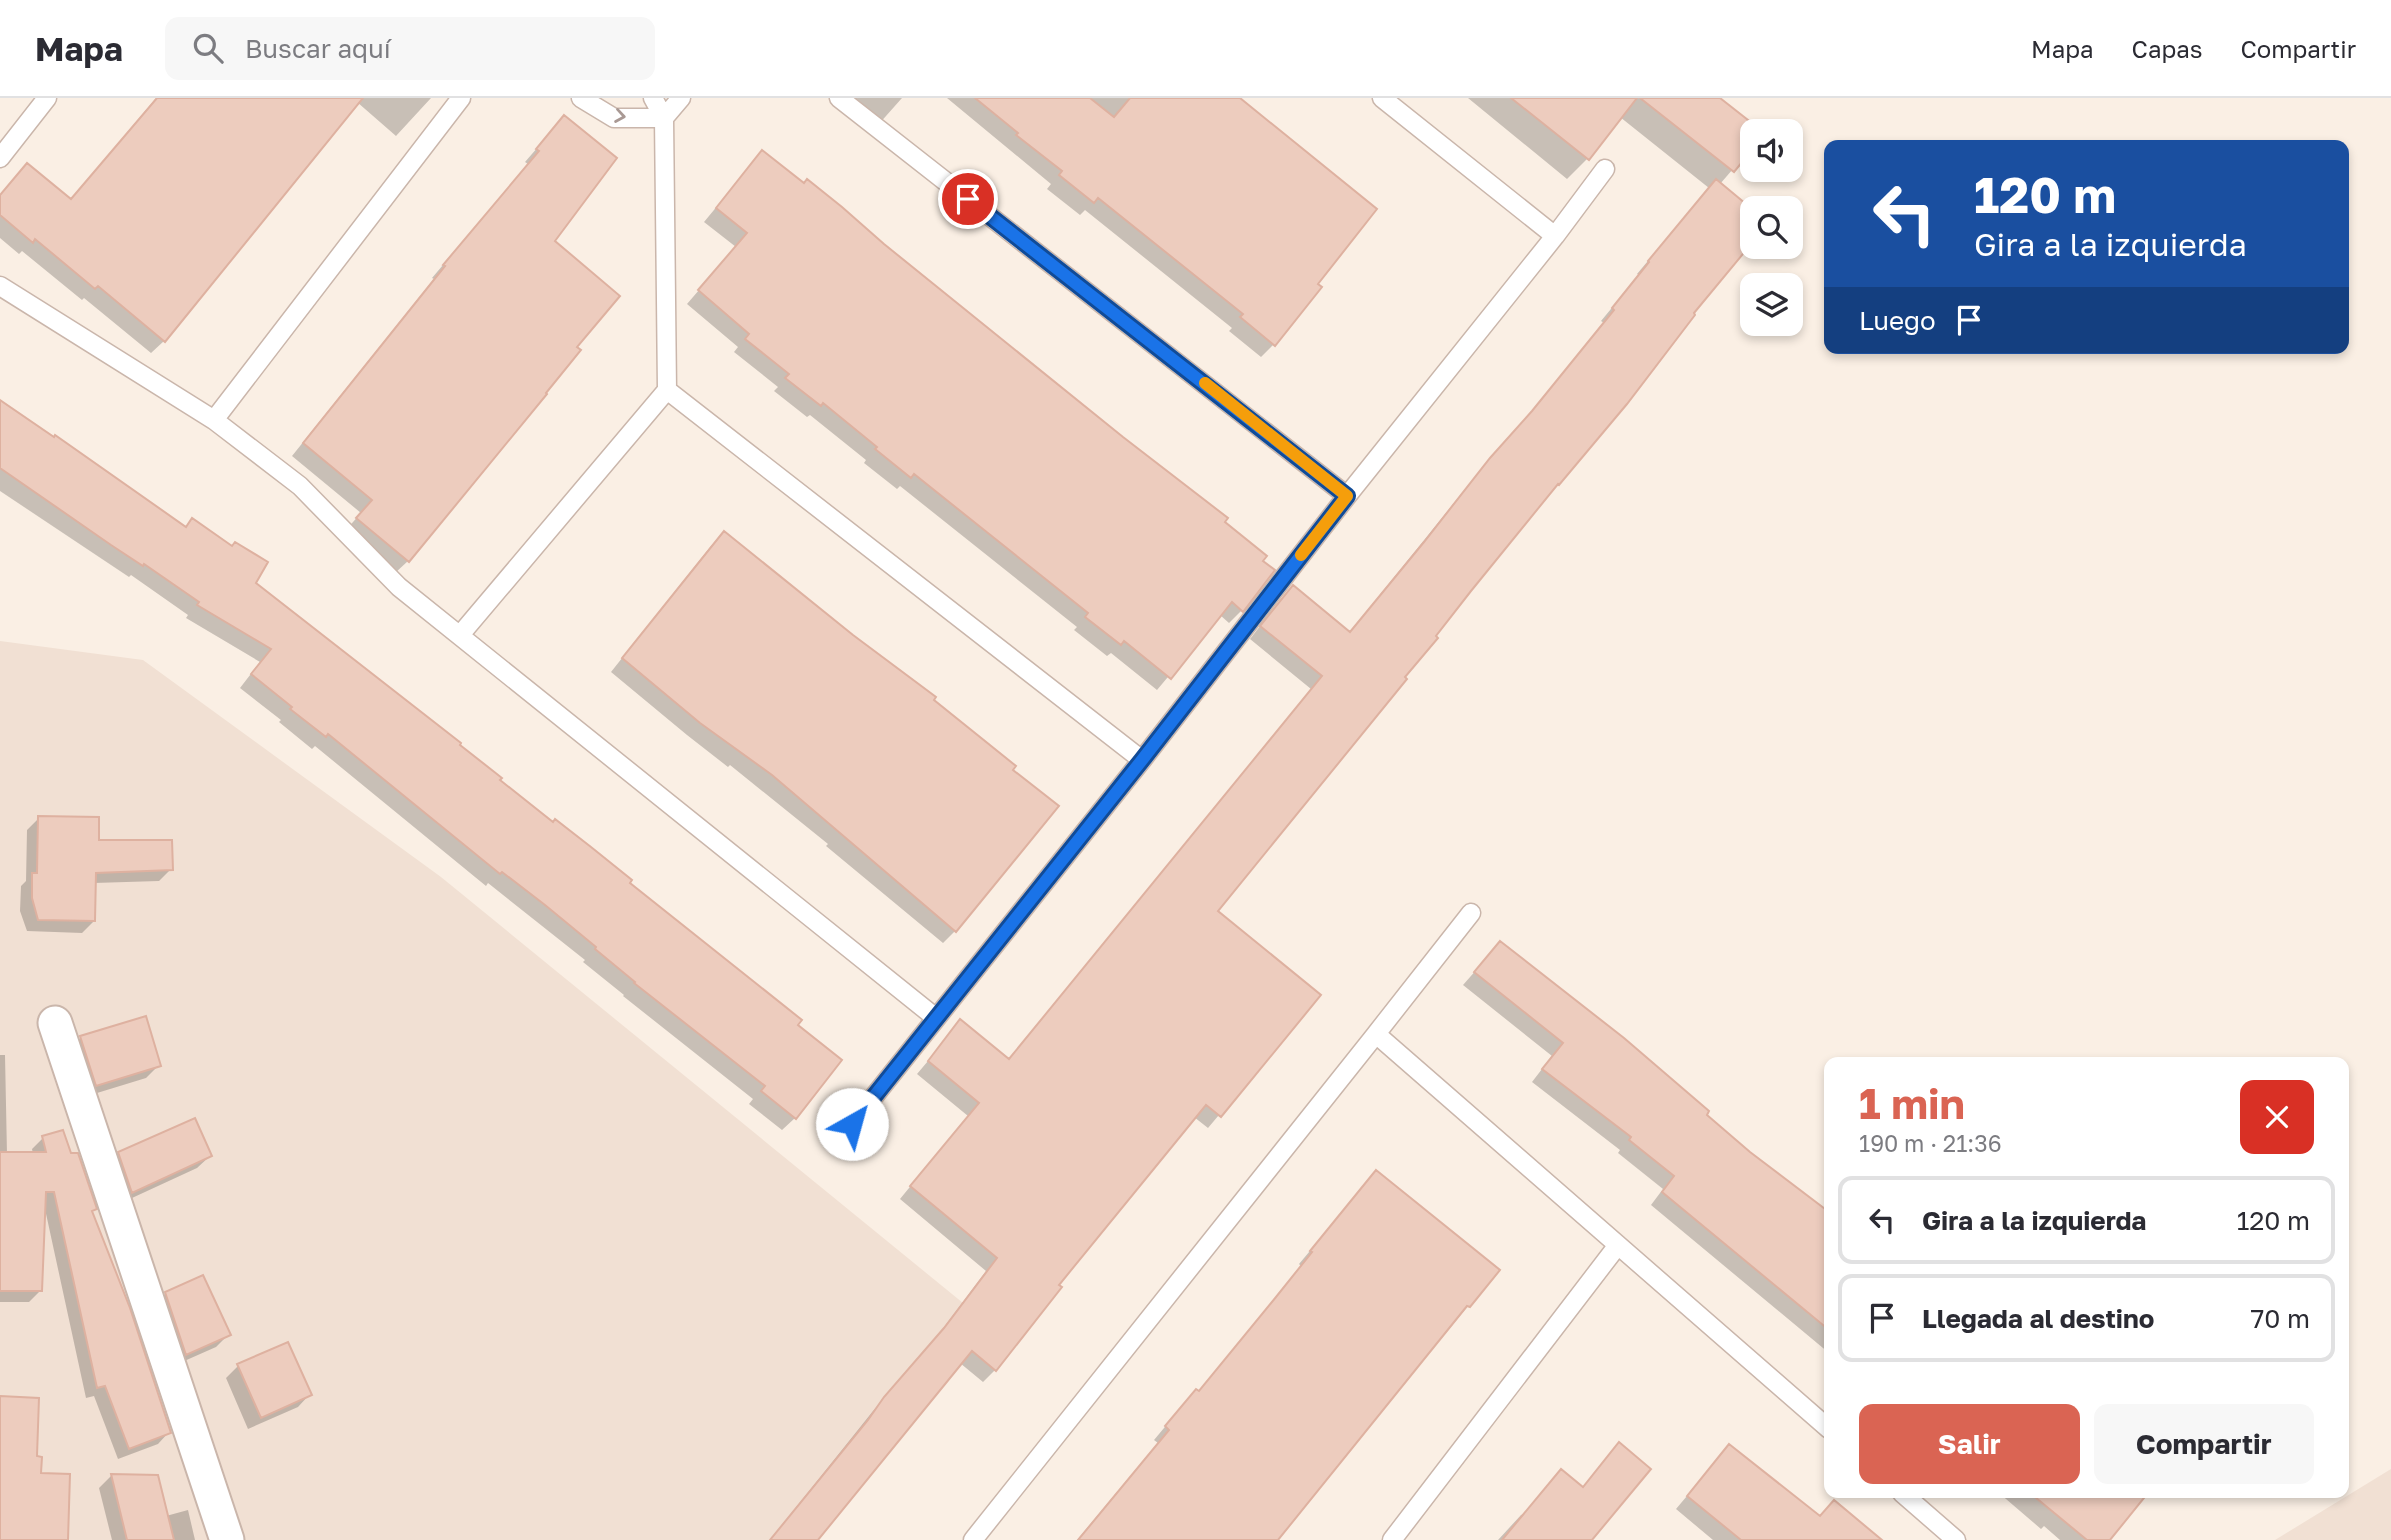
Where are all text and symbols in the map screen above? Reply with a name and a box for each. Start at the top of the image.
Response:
search box [165,17,655,80]
text: Mapa [35,29,123,68]
icon: search [189,29,227,67]
text: Buscar aquí [245,33,391,64]
text: Mapa [2031,34,2094,63]
text: Capas [2132,34,2202,63]
text: Compartir [2240,34,2356,63]
one-way arrow [614,108,626,123]
map controls [1740,119,1803,336]
button: sound [1740,119,1803,182]
text: 120 m [1974,165,2116,224]
icon: left [1859,168,1950,259]
pin [938,169,998,229]
icon: arrive [949,180,987,218]
button: search [1740,196,1803,259]
text: Gira a la izquierda [1974,225,2247,263]
button: layers [1740,273,1803,336]
icon: arrive [1950,301,1988,339]
text: Luego [1859,305,1936,336]
text: 1 min [1859,1078,1965,1128]
button: close [2240,1080,2314,1154]
position arrow [815,1087,889,1161]
text: 190 m · 21:36 [1859,1129,2002,1157]
icon: left [1863,1201,1901,1239]
text: Gira a la izquierda [1922,1205,2146,1236]
text: 120 m [2237,1205,2310,1236]
icon: arrive [1863,1299,1901,1337]
text: Llegada al destino [1922,1303,2154,1334]
text: 70 m [2251,1303,2310,1334]
button: Salir [1859,1404,2080,1484]
button: Compartir [2094,1404,2314,1484]

